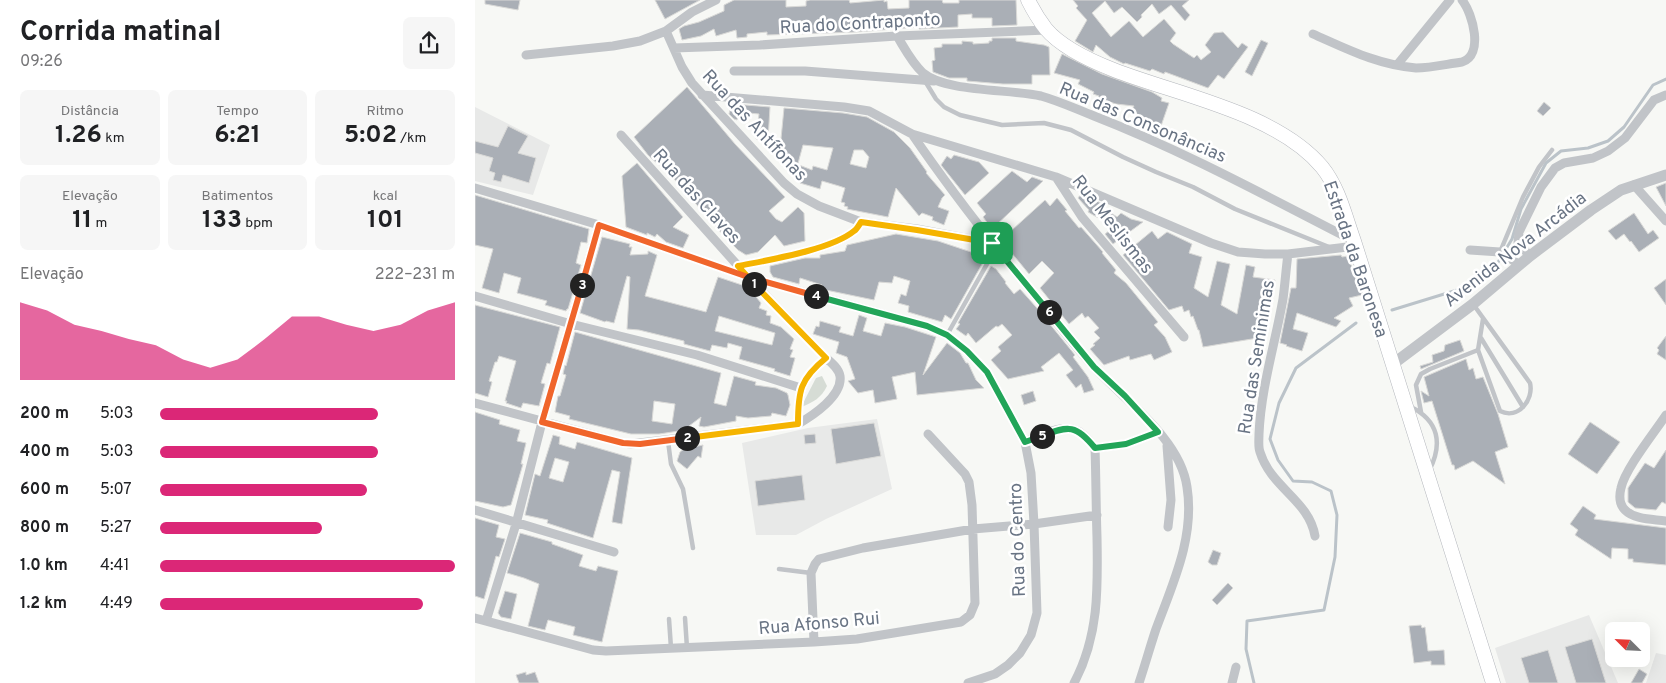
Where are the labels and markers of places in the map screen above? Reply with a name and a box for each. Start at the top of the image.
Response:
pin [971,222,1013,264]
pin: 3 [569,272,595,298]
pin: 1 [741,272,767,296]
pin: 4 [803,284,829,308]
pin: 6 [1037,300,1061,324]
pin: 5 [1029,424,1055,448]
pin: 2 [675,426,699,450]

